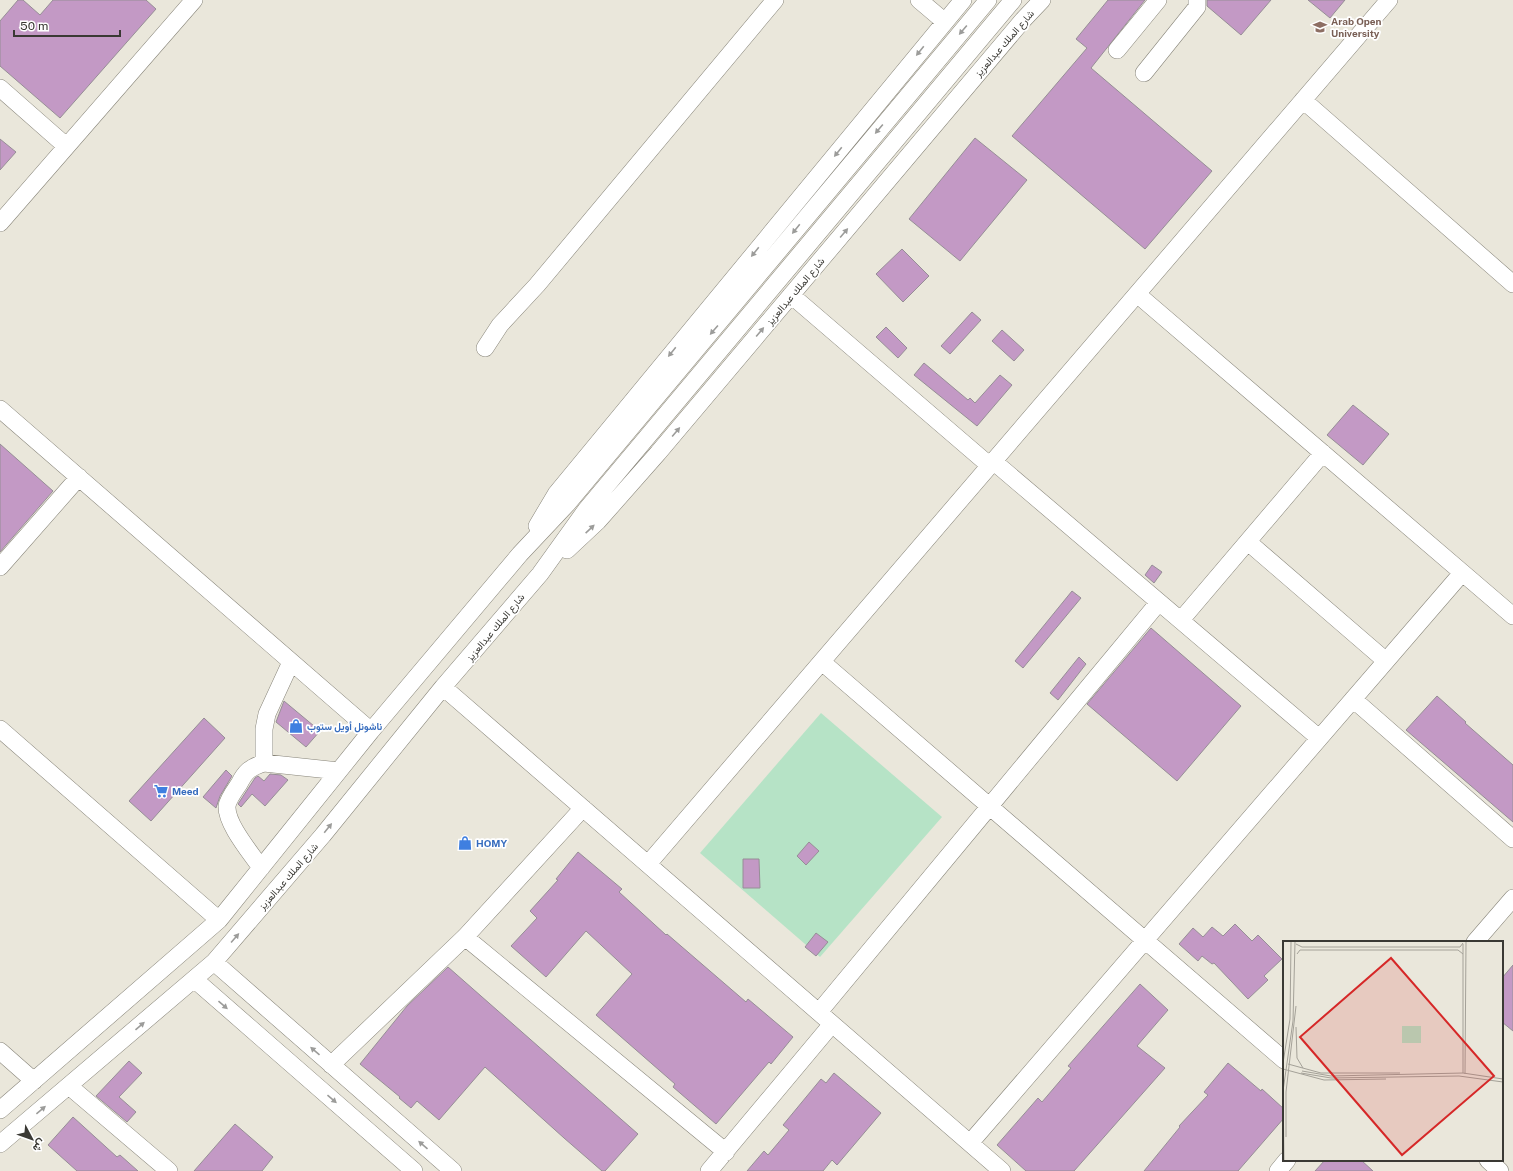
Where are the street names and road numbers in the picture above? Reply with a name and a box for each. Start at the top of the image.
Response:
street label: شارع الملك عبدالعزيز [971,7,1037,80]
street label: شارع الملك عبدالعزيز [763,255,828,329]
street label: شارع الملك عبدالعزيز [463,591,528,665]
street label: شارع الملك عبدالعزيز [255,840,321,913]

